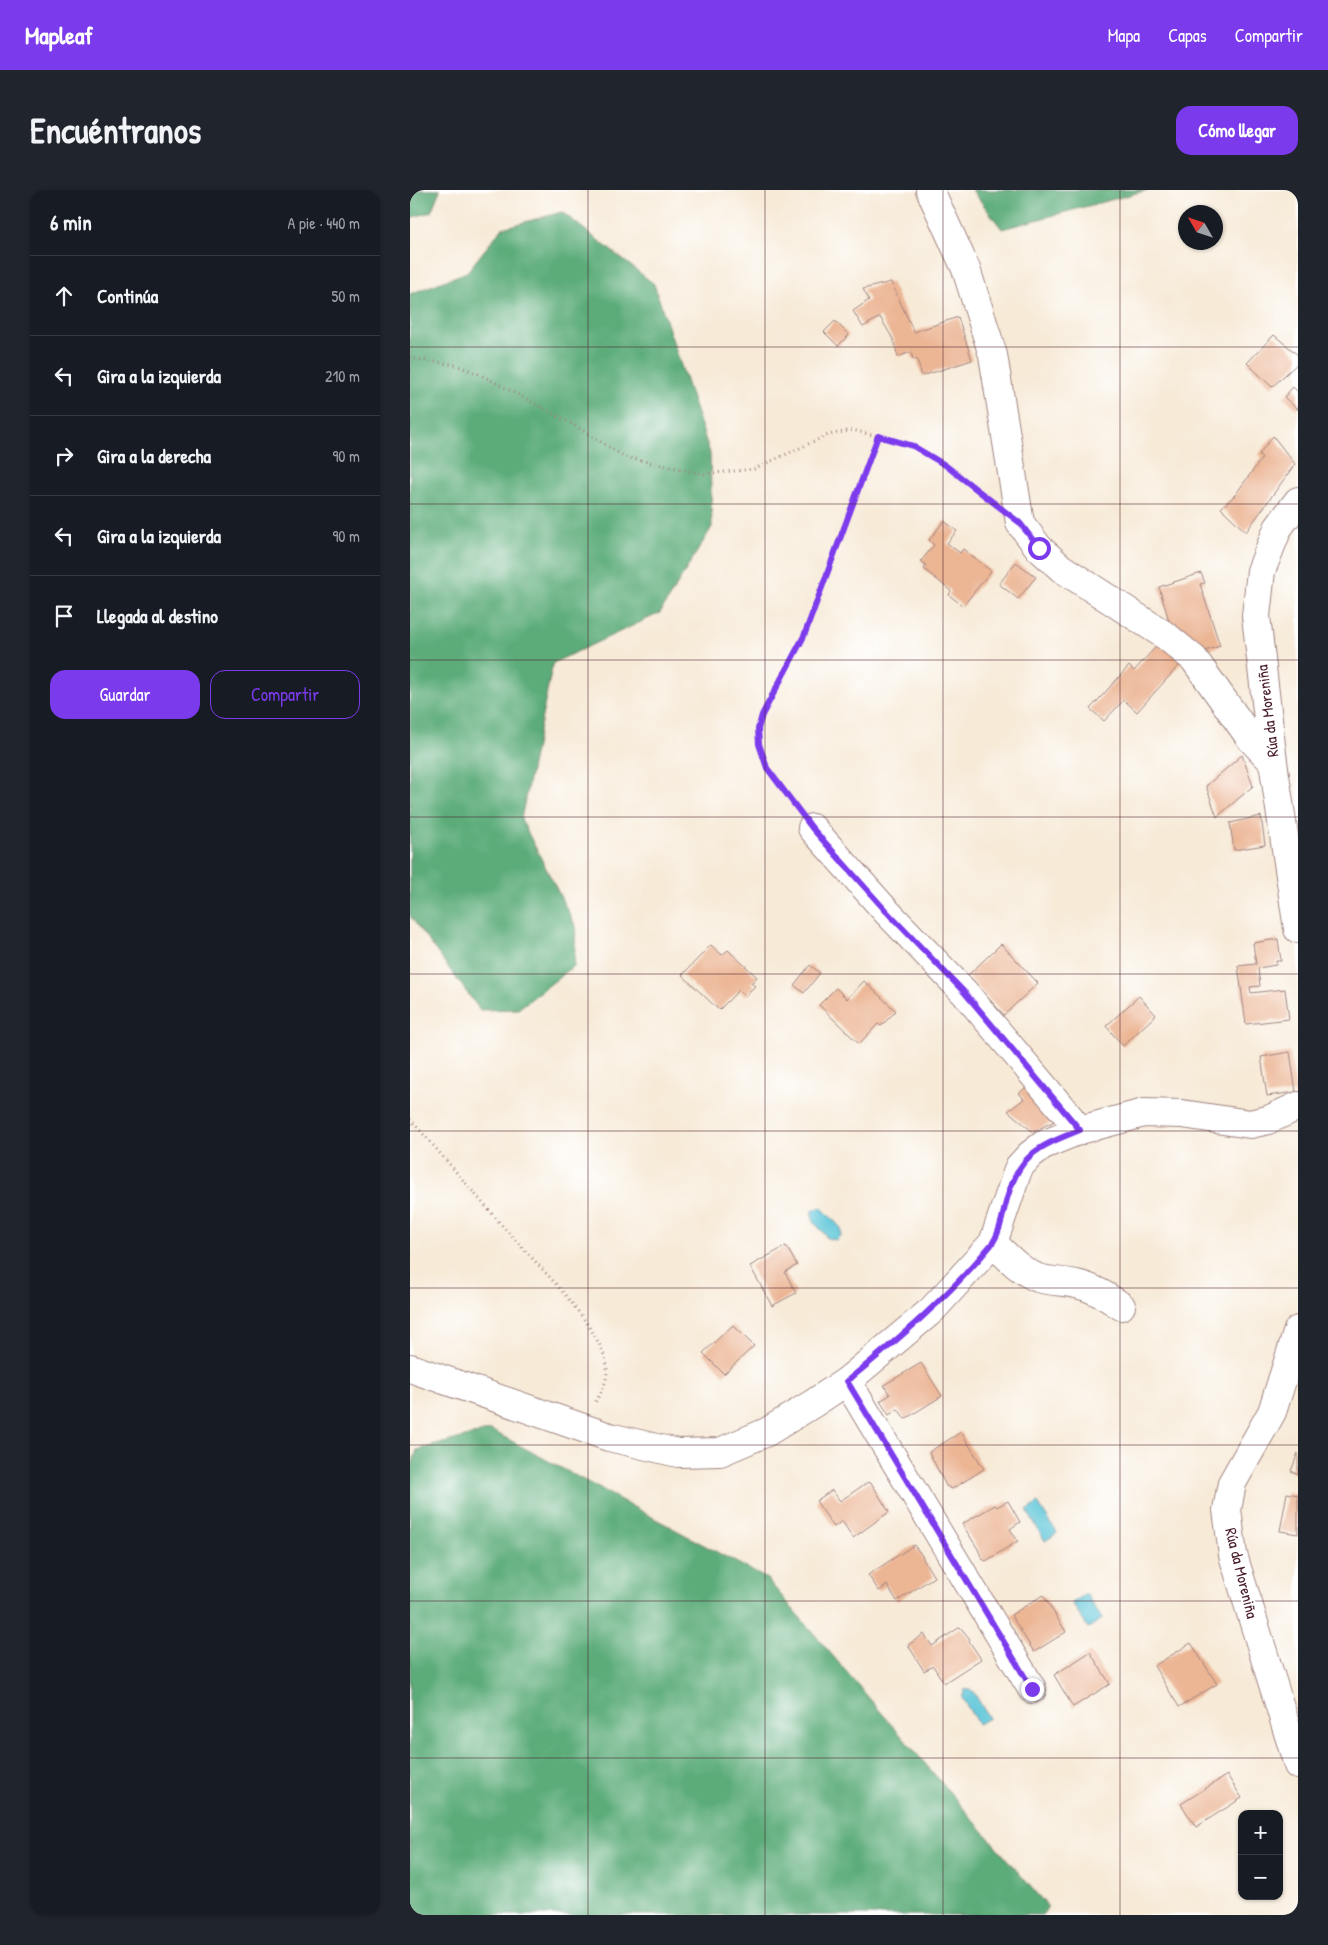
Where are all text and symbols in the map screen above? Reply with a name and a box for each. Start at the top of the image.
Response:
text: Mapleaf [25,19,93,51]
text: Mapa [1108,23,1140,48]
text: Capas [1168,23,1207,48]
text: Compartir [1235,23,1303,48]
button: Cómo llegar [1176,106,1298,155]
text: Encuéntranos [30,107,201,154]
north arrow [1178,205,1223,250]
text: 6 min [50,208,92,237]
text: A pie · 440 m [287,212,360,234]
icon: ahead [50,282,78,310]
text: Continúa [97,283,158,309]
text: 50 m [332,285,360,307]
icon: left [50,362,78,390]
text: Gira a la izquierda [97,363,221,389]
text: 210 m [325,365,360,387]
icon: right [50,442,78,470]
text: Gira a la derecha [97,443,211,469]
text: 90 m [332,445,360,467]
icon: left [50,522,78,550]
text: Gira a la izquierda [97,523,221,549]
text: 90 m [332,525,360,547]
route start [1028,537,1051,560]
icon: arrive [50,602,78,630]
text: Llegada al destino [97,603,218,629]
street label: Rúa da Moreniña [1250,664,1284,758]
button: Guardar [50,670,200,719]
button: Compartir [210,670,360,719]
street label: Rúa da Moreniña [1220,1525,1264,1621]
route end [1021,1678,1044,1701]
map controls [1238,1810,1283,1900]
button: + [1238,1810,1283,1855]
button: − [1238,1855,1283,1900]

